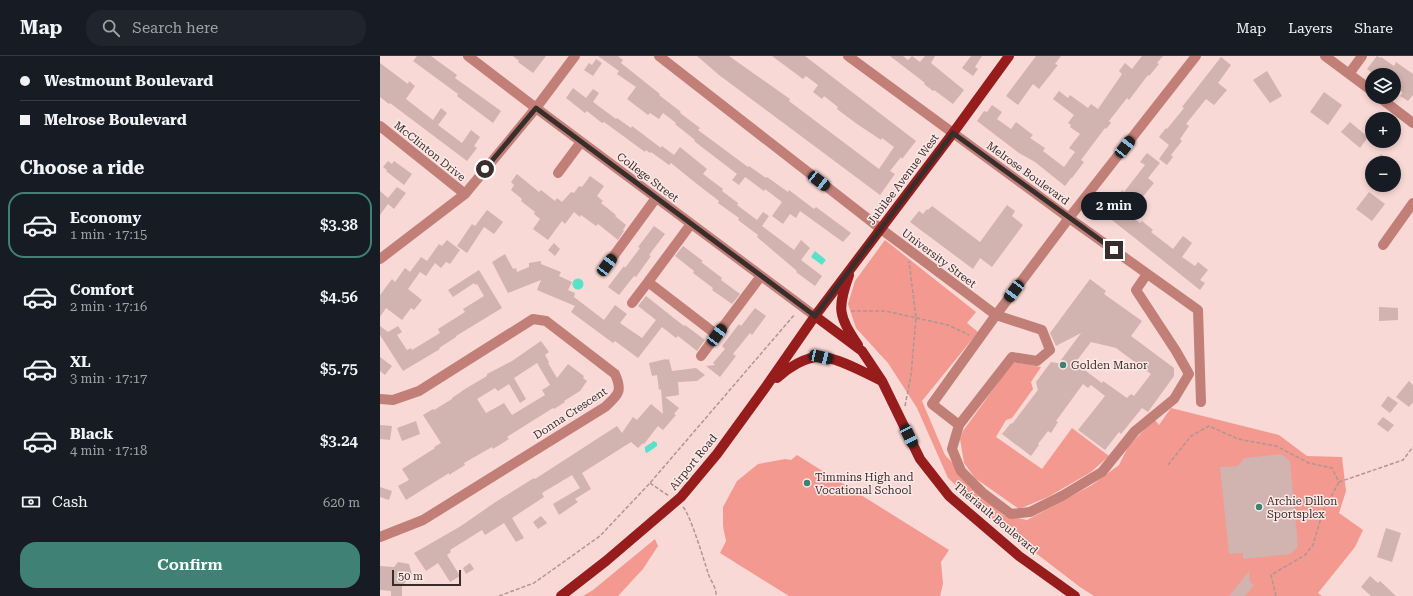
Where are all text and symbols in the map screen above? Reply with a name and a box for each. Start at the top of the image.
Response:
search box [86,10,366,46]
text: Map [20,16,62,39]
icon: search [100,17,122,39]
text: Search here [132,19,218,37]
text: Map [1236,20,1266,36]
text: Layers [1288,20,1332,36]
text: Share [1354,20,1393,36]
map controls [1365,68,1401,192]
button: layers [1365,68,1401,104]
text: Westmount Boulevard [44,72,213,90]
text: Melrose Boulevard [44,111,187,129]
button: + [1365,112,1401,148]
street label: McClinton Drive [391,119,468,184]
street label: Jubilee Avenue West [865,131,942,227]
car [1113,134,1137,160]
street label: Melrose Boulevard [984,139,1071,208]
street label: College Street [614,150,681,205]
button: − [1365,156,1401,192]
text: Choose a ride [20,157,144,178]
route start [476,160,494,178]
car [806,169,832,193]
callout: 2 min [1081,192,1147,220]
text: 2 min [1096,198,1132,213]
icon: car [22,207,58,243]
text: Economy [70,209,141,227]
text: $3.38 [320,216,358,234]
street label: University Street [899,226,978,291]
text: 1 min · 17:15 [70,227,147,242]
route end [1105,241,1123,259]
car [595,252,619,278]
car [1002,278,1026,304]
icon: car [22,279,58,315]
text: Comfort [70,281,134,299]
text: $4.56 [320,288,358,306]
text: 2 min · 17:16 [70,299,147,314]
car [705,322,729,348]
car [808,348,834,366]
icon: car [22,351,58,387]
text: XL [70,353,91,371]
place label: Golden Manor [1071,359,1148,372]
text: $5.75 [320,360,358,378]
marker: Golden Manor [1058,360,1068,370]
text: 3 min · 17:17 [70,371,147,386]
street label: Donna Crescent [531,385,610,442]
icon: car [22,423,58,459]
car [898,423,920,449]
text: Black [70,425,113,443]
text: $3.24 [320,432,358,450]
street label: Airport Road [667,432,720,493]
text: 4 min · 17:18 [70,443,147,458]
place label: Timmins High and Vocational School [815,471,913,497]
marker: Timmins High and Vocational School [802,478,812,488]
street label: Thériault Boulevard [951,479,1040,557]
icon: cash [20,491,42,513]
text: Cash [52,493,88,511]
text: 620 m [323,495,360,510]
place label: Archie Dillon Sportsplex [1267,495,1337,521]
marker: Archie Dillon Sportsplex [1254,502,1264,512]
button: Confirm [20,542,360,588]
scale bar [392,568,461,587]
text: 50 m [398,570,423,583]

